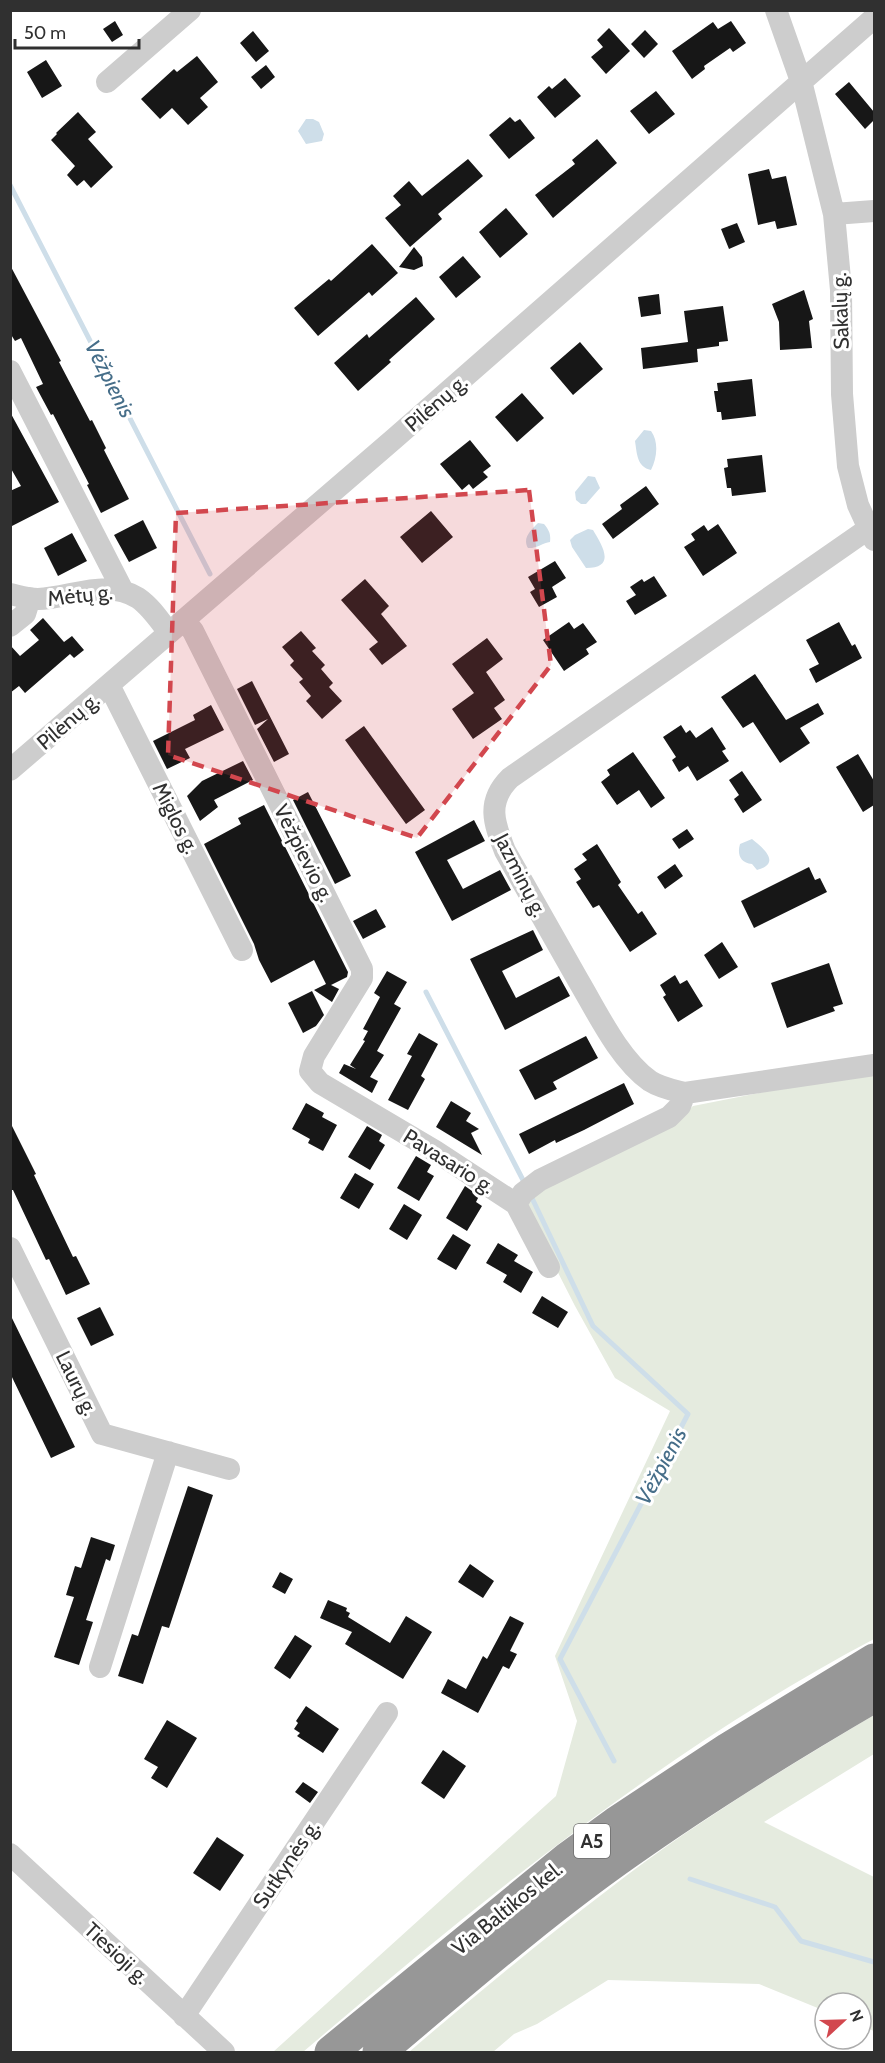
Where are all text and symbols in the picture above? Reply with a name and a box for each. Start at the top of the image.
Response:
scale bar [15,12,140,50]
text: 50 m [24,22,66,44]
street label: Sakalų g. [826,272,854,350]
water label: Vėžpienis [79,336,141,423]
street label: Pilėnų g. [400,369,472,437]
street label: Mėtų g. [46,579,114,611]
street label: Pilėnų g. [32,687,104,755]
street label: Miglos g. [148,778,204,858]
street label: Vėžpievio g. [269,800,339,906]
street label: Jazminų g. [489,828,553,921]
street label: Pavasario g. [399,1123,499,1199]
street label: Laurų g. [51,1347,103,1419]
water label: Vėžpienis [629,1422,693,1509]
street label: Sutkynės g. [247,1815,325,1913]
road number: A5 [574,1824,610,1858]
street label: Via Baltikos kel. [447,1856,567,1960]
street label: Tiesioji g. [79,1917,155,1990]
north arrow [813,1991,873,2051]
text: N [846,2007,867,2024]

